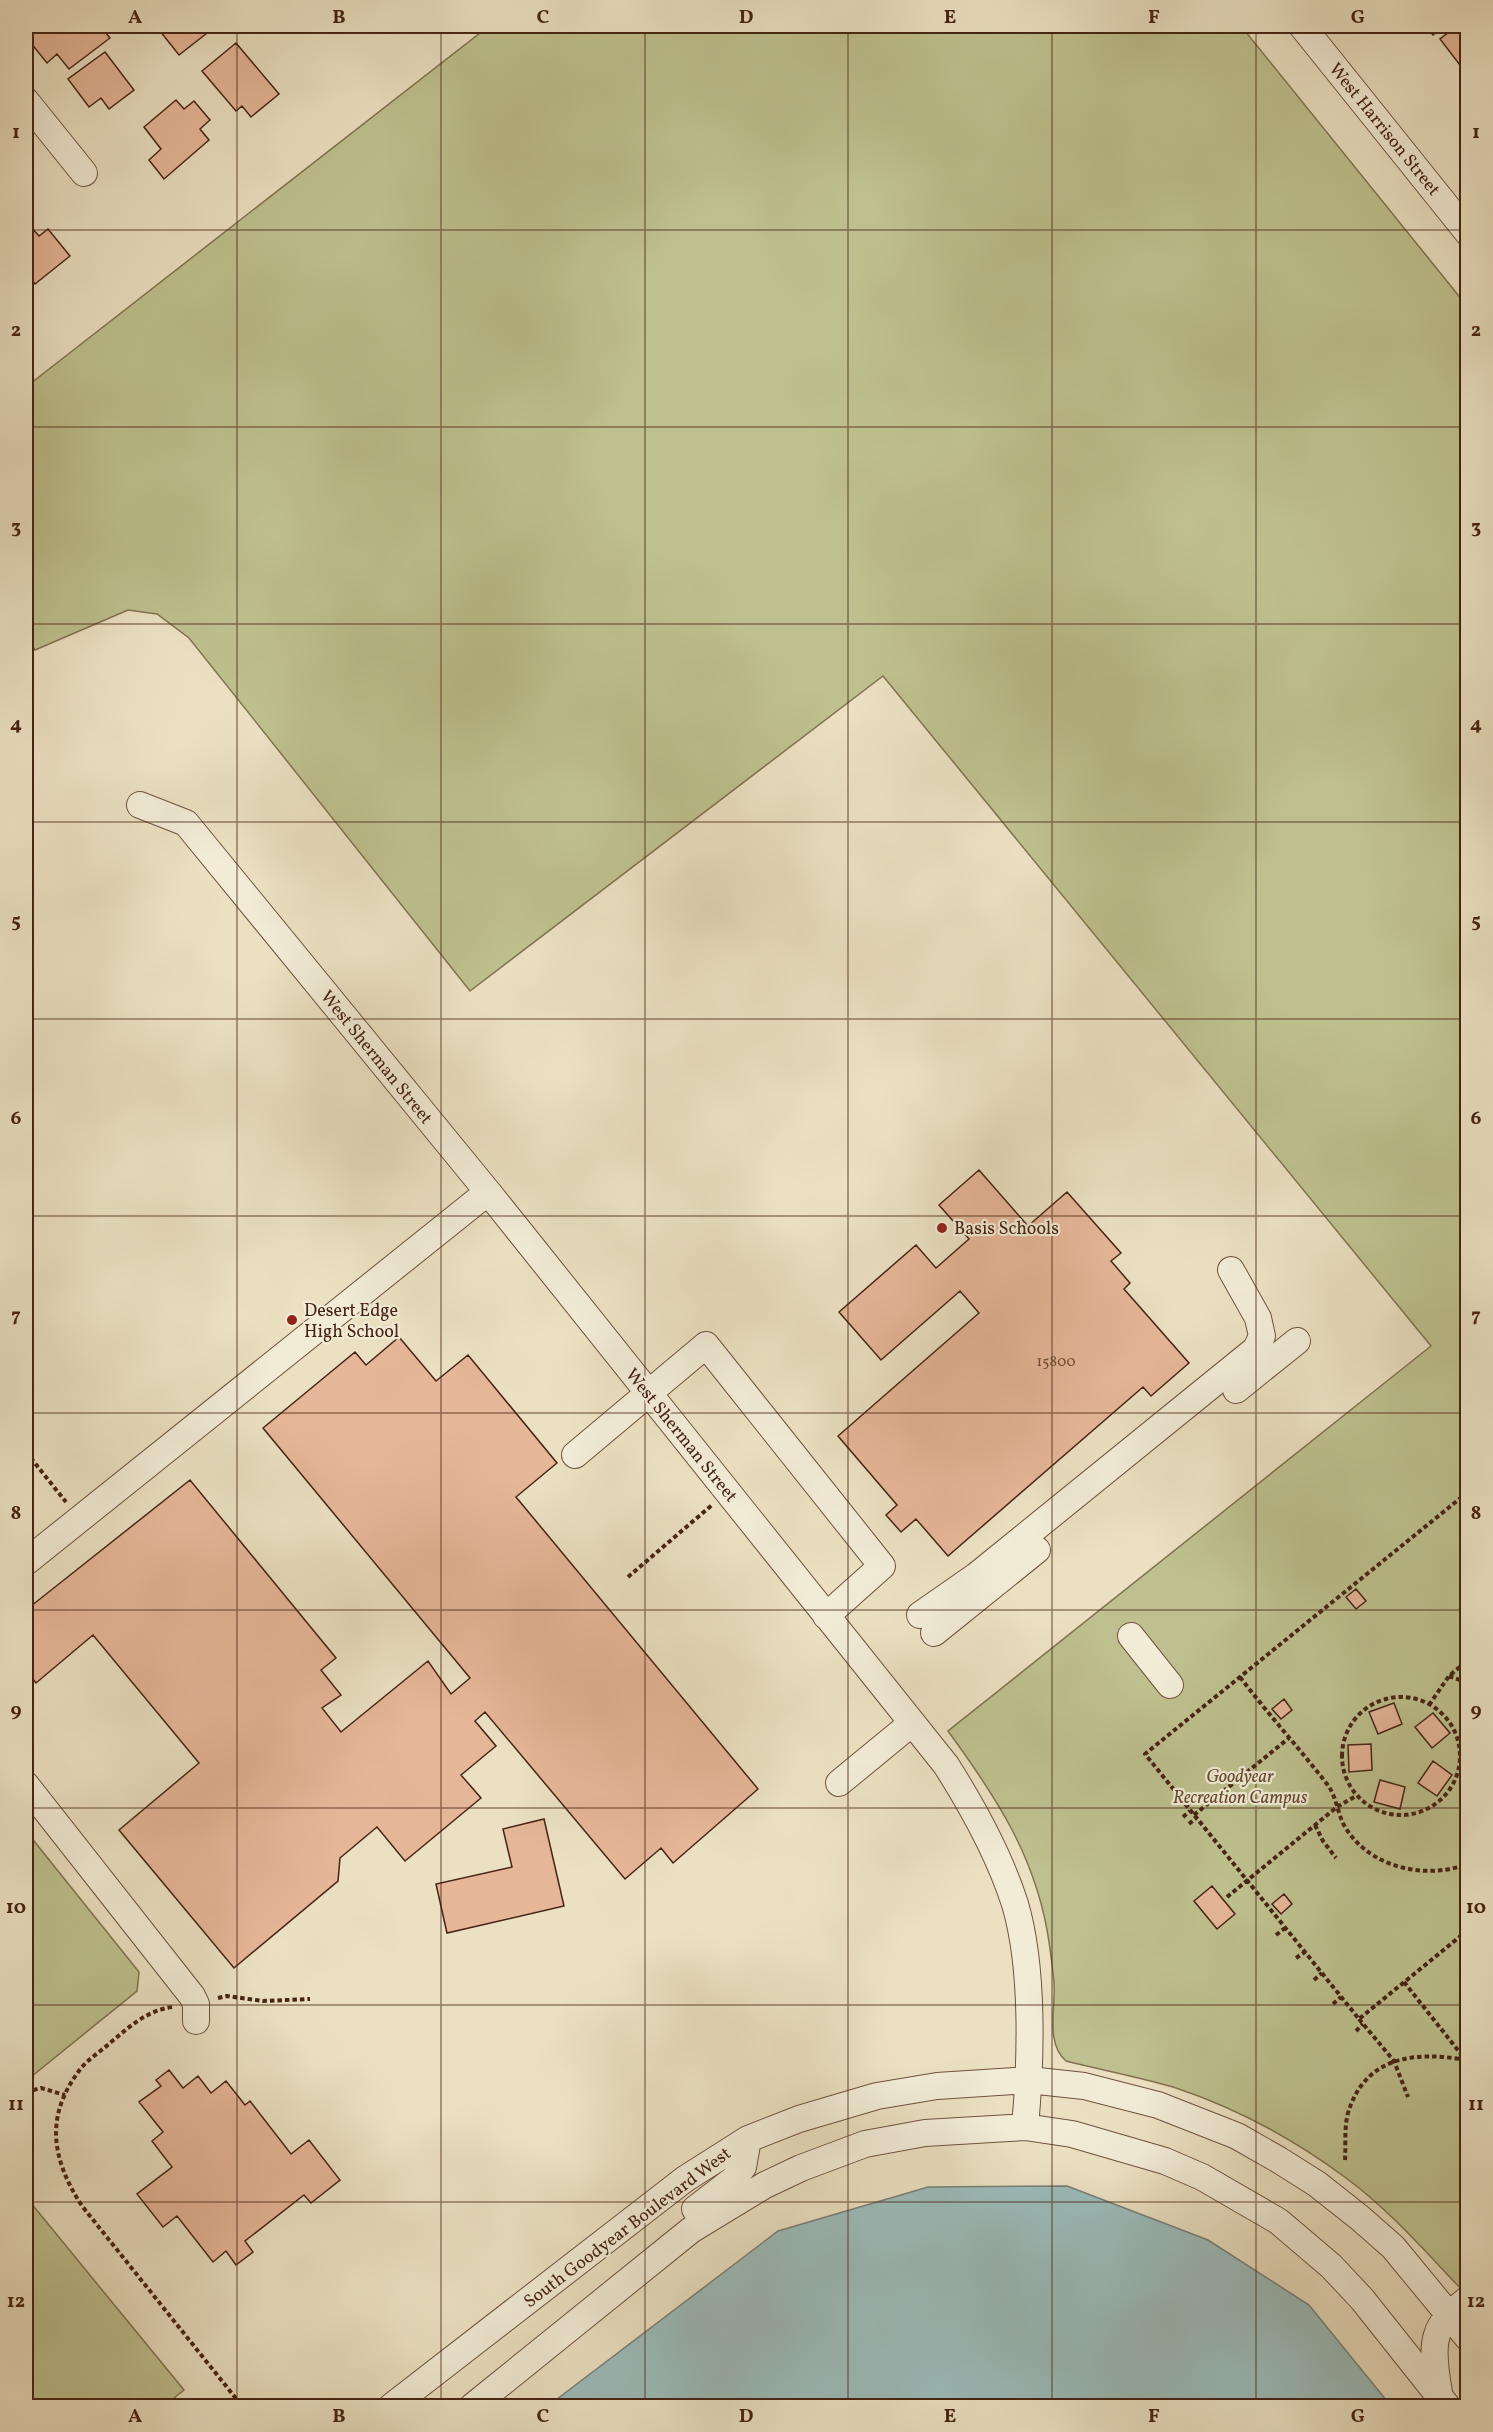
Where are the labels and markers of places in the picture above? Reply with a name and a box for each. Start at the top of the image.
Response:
place label: Basis Schools [954,1217,1059,1242]
marker: Basis Schools [935,1221,949,1235]
place label: Desert Edge High School [304,1299,399,1345]
marker: Desert Edge High School [285,1313,299,1327]

